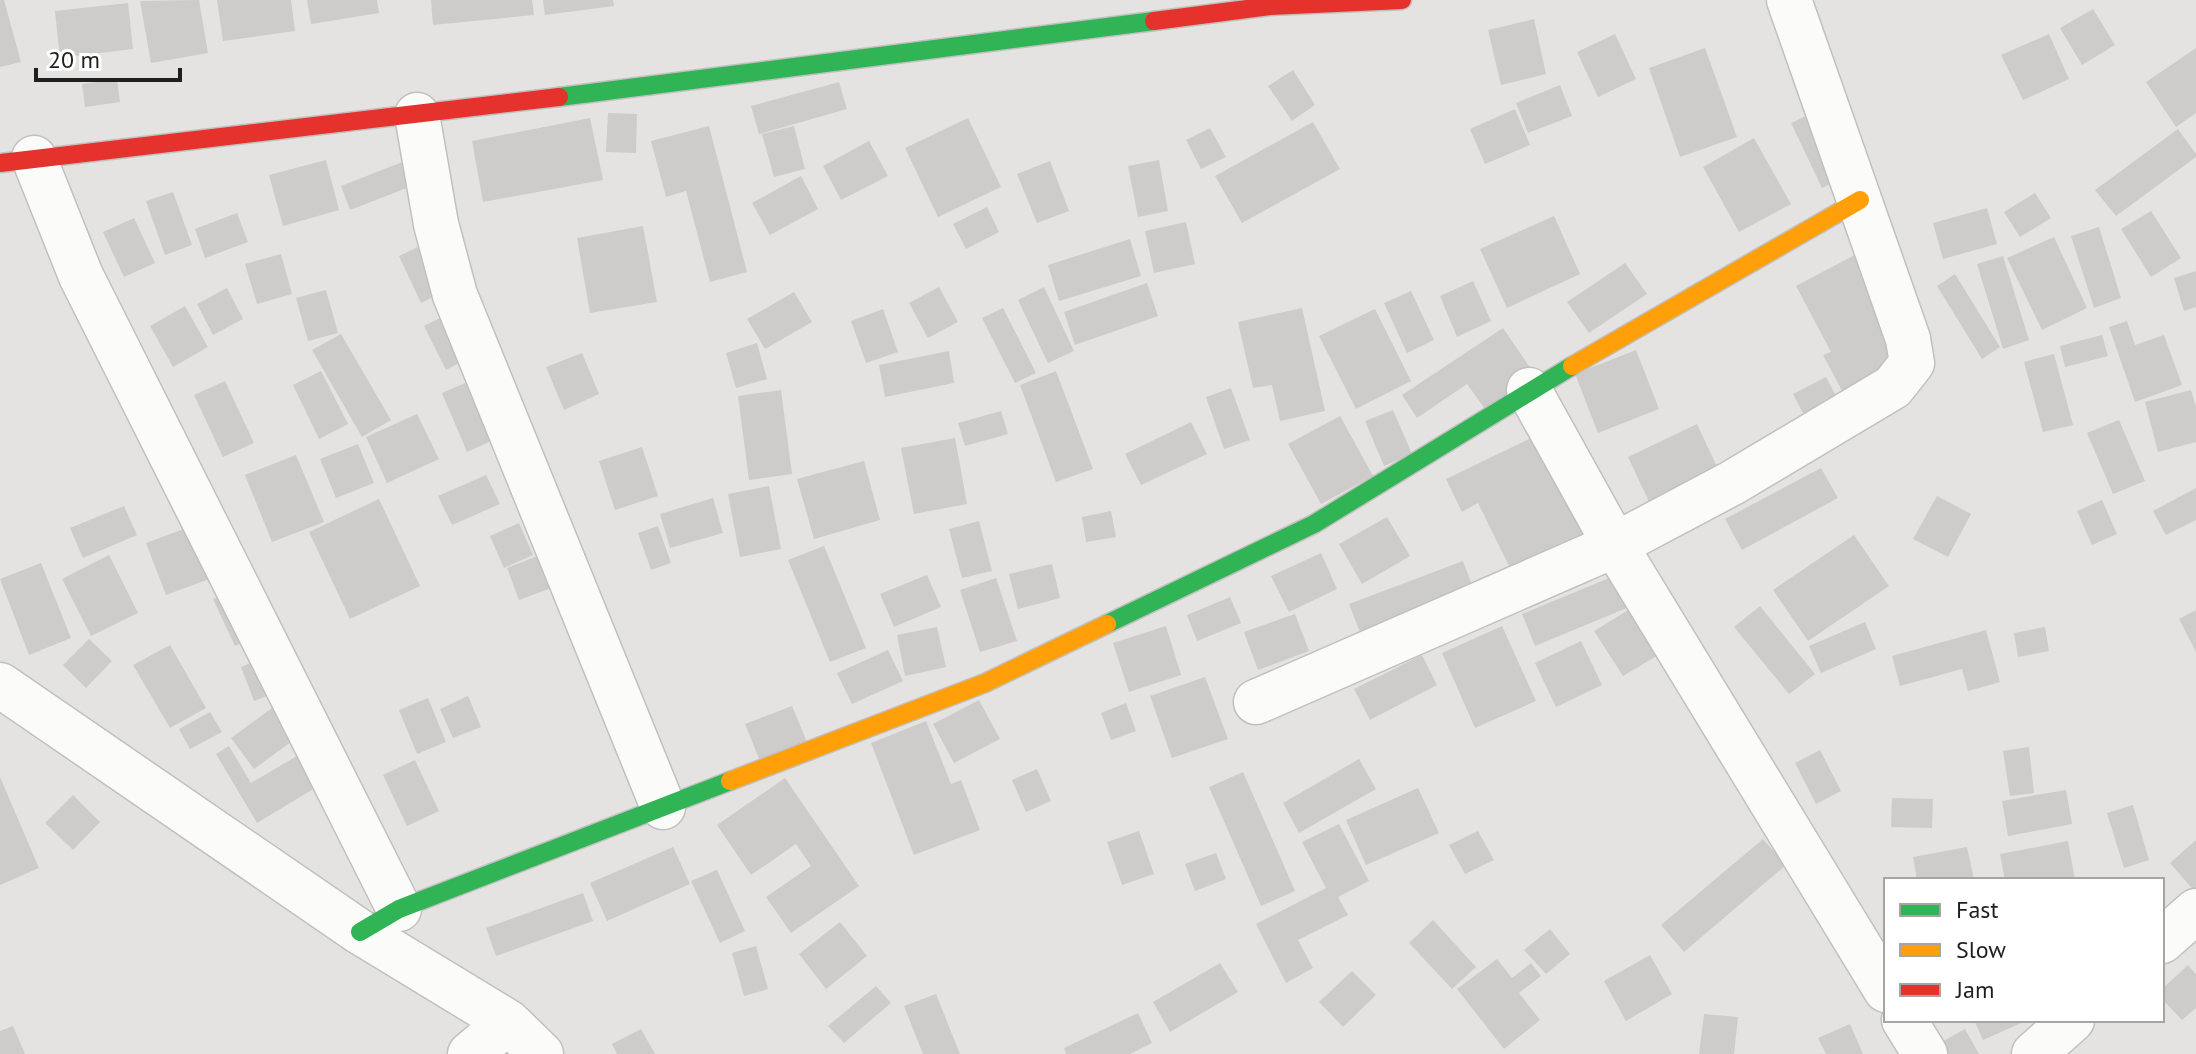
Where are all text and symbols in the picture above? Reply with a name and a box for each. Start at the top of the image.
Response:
scale bar [36,32,180,82]
text: 20 m [48,44,100,75]
legend [1884,878,2164,1022]
text: Fast [1956,894,1999,925]
text: Slow [1956,934,2006,965]
text: Jam [1955,974,1994,1005]

